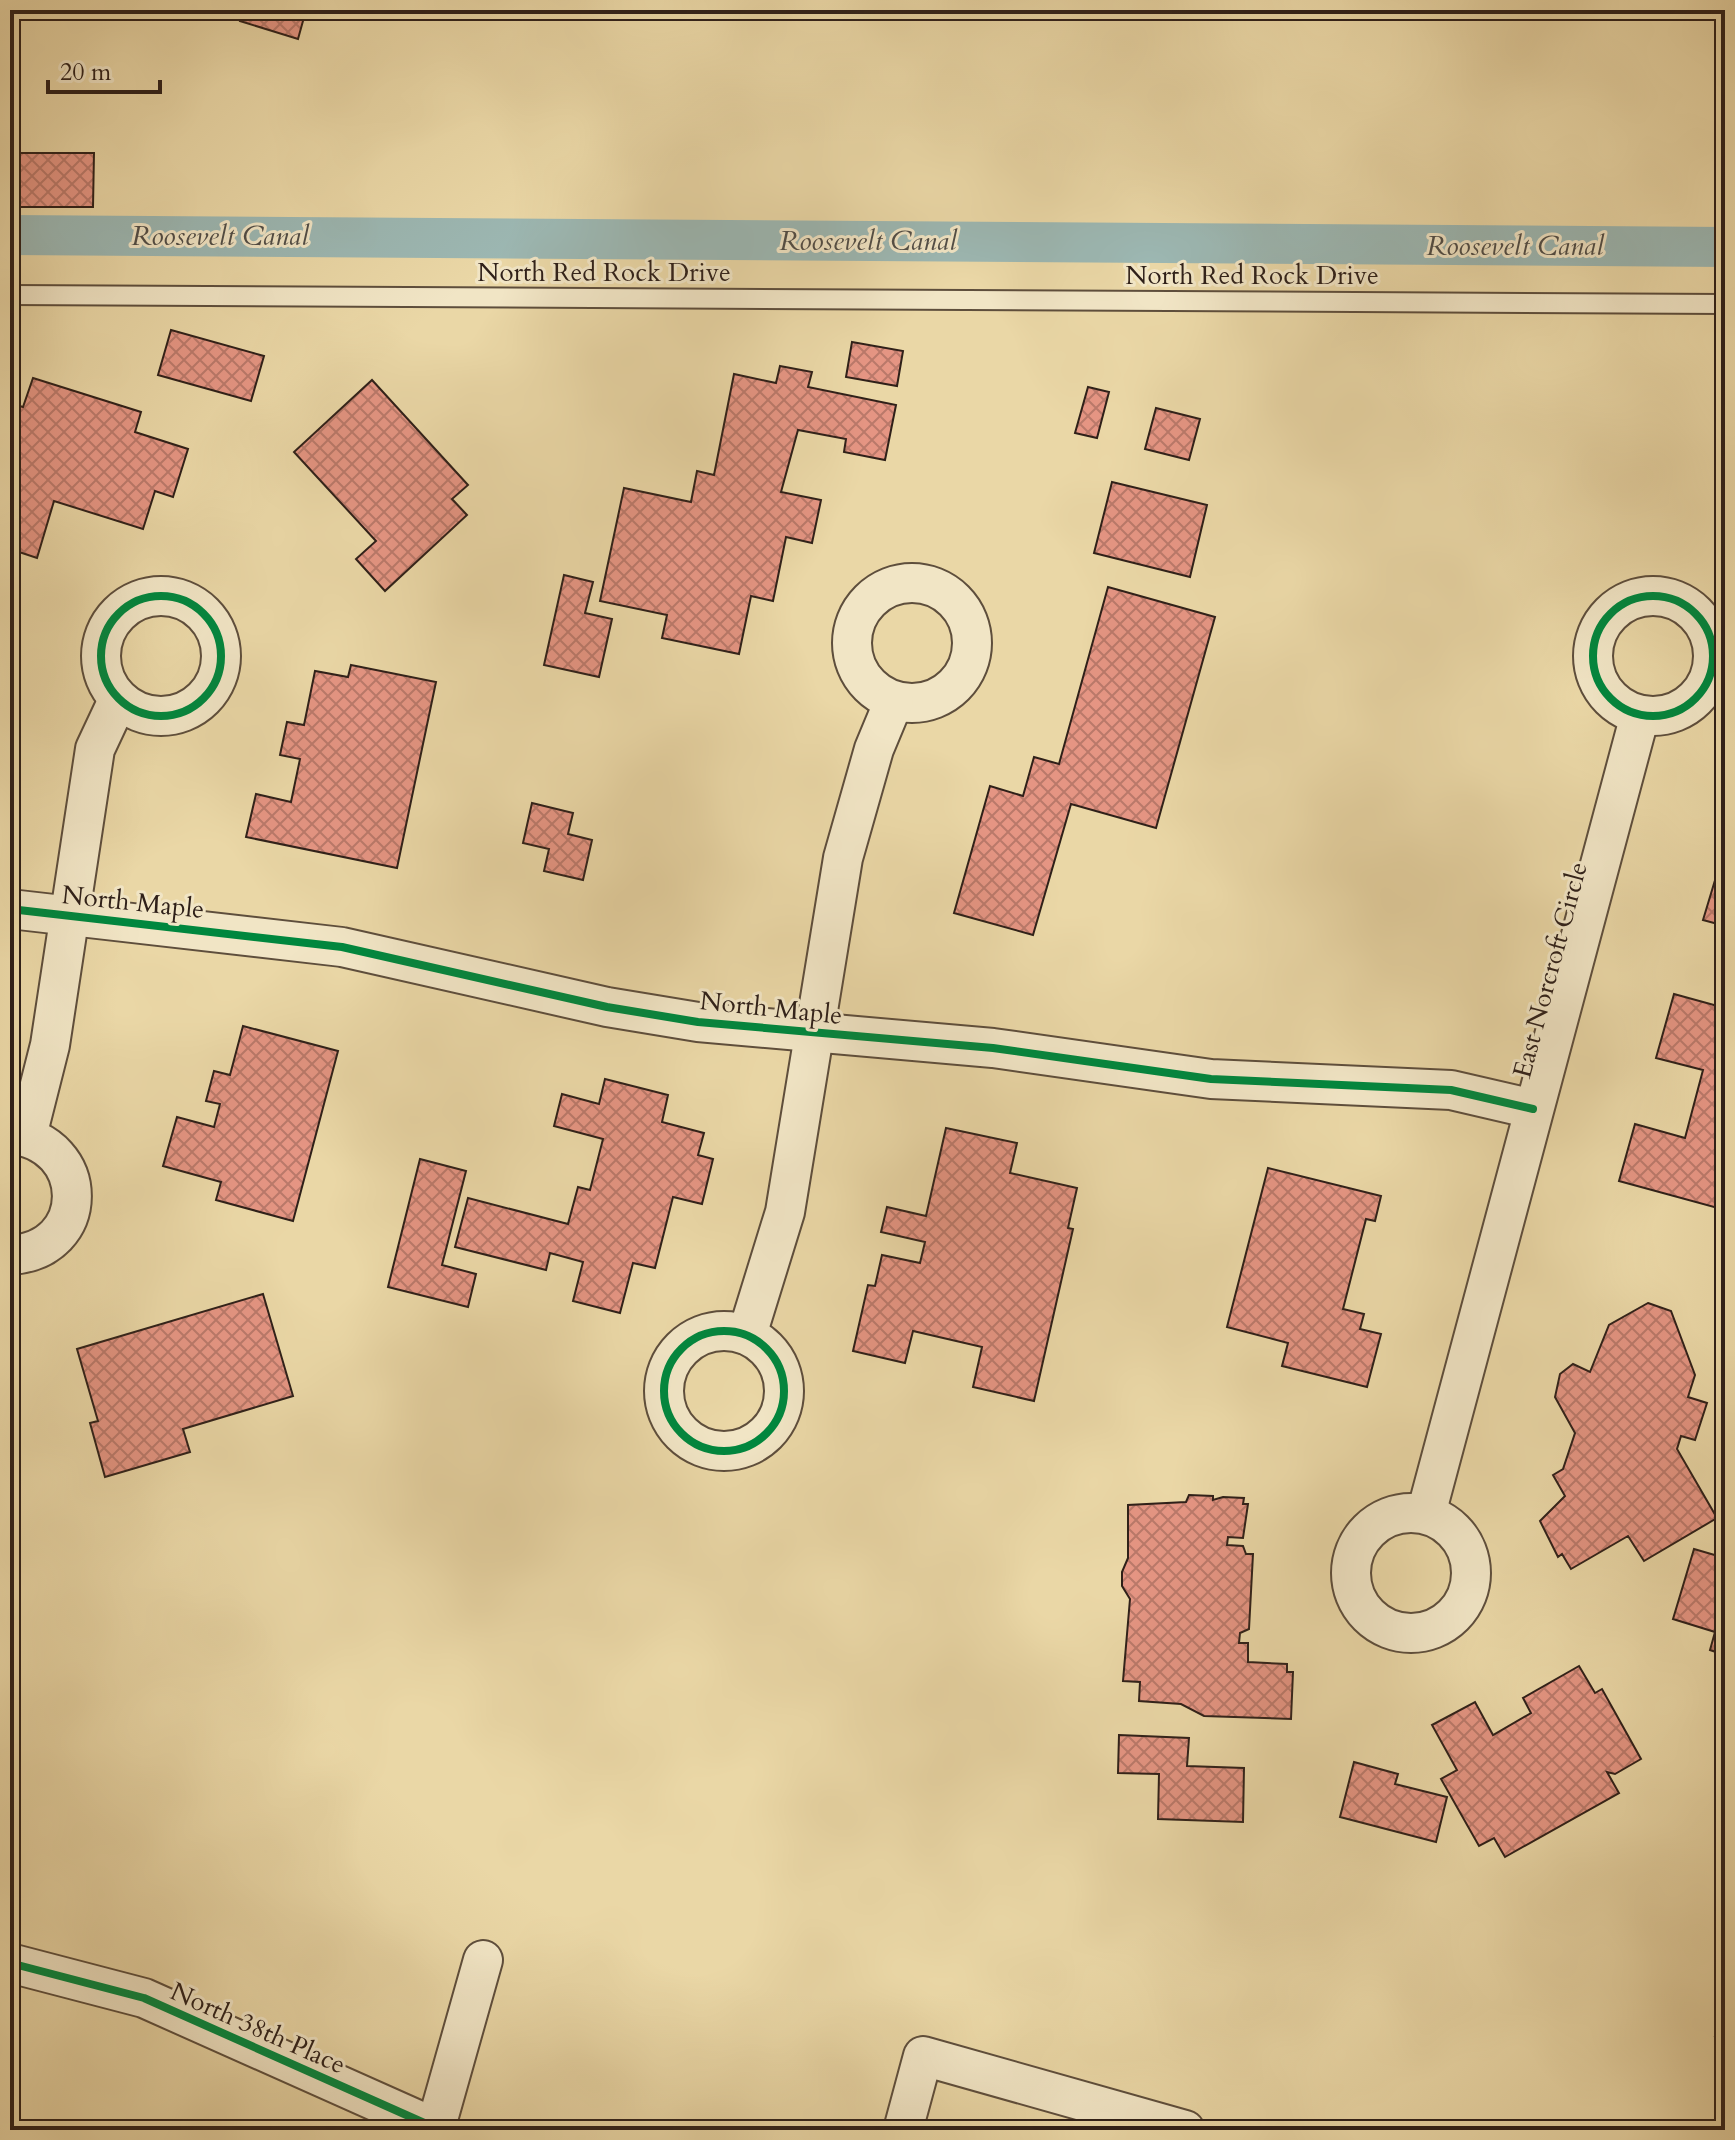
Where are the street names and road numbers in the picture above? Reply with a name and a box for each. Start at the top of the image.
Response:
street label: North Red Rock Drive [477,255,731,290]
street label: North Red Rock Drive [1125,258,1379,293]
street label: East Norcroft Circle [1504,858,1596,1082]
street label: North Maple [60,877,206,927]
street label: North Maple [698,983,844,1033]
street label: North 38th Place [165,1974,351,2082]

